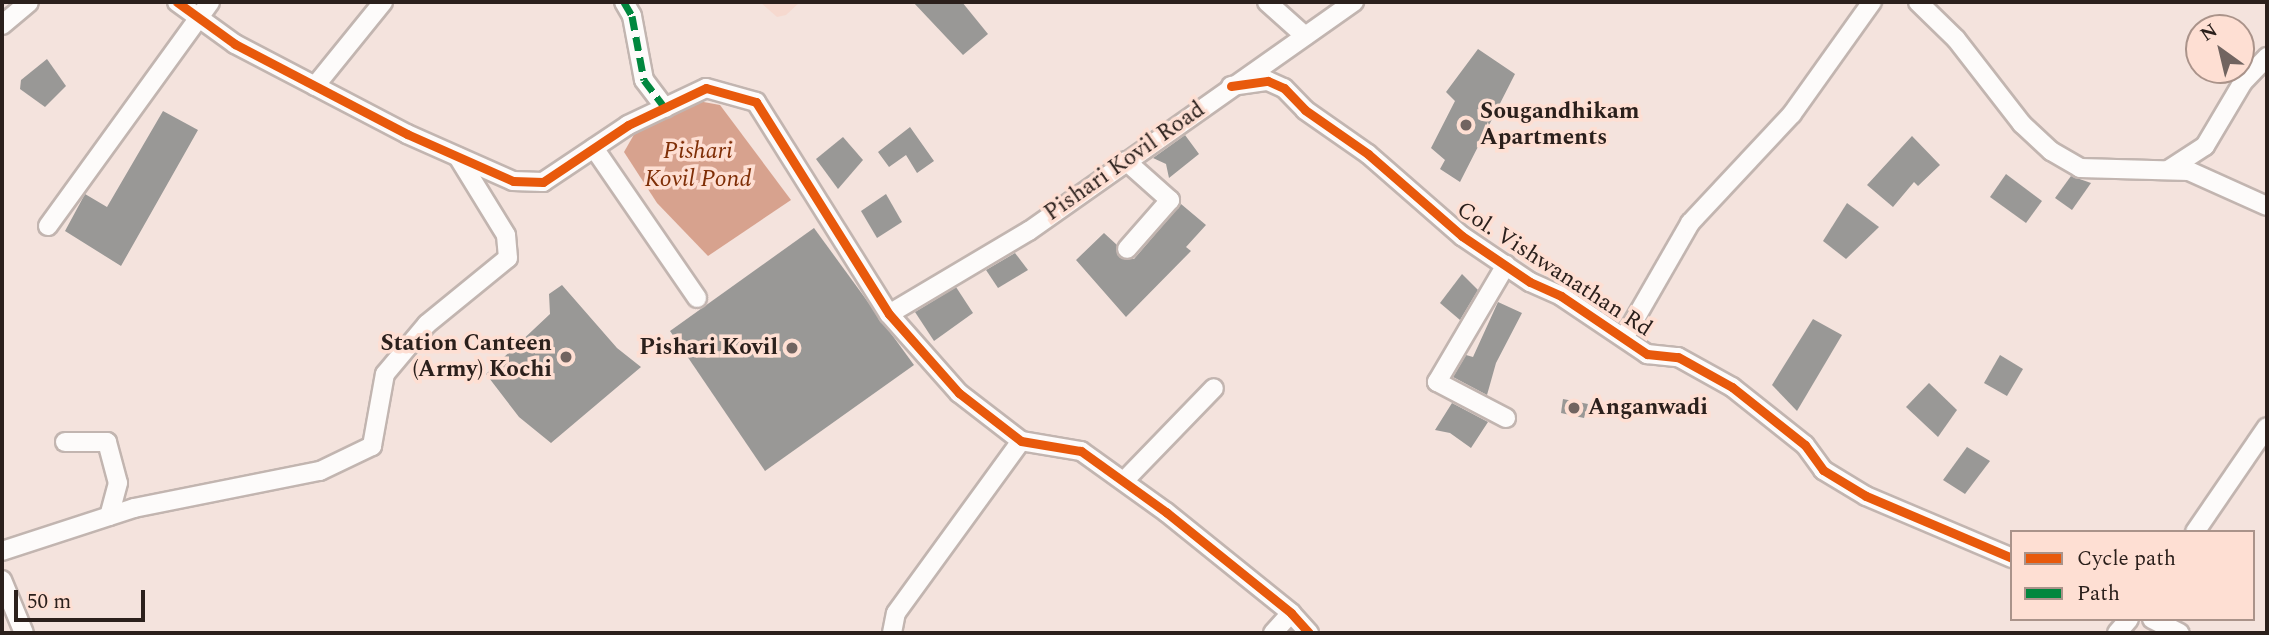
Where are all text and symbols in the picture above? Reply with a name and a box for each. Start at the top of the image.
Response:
north arrow [2185,14,2255,84]
text: N [2195,16,2224,49]
street label: Pishari Kovil Road [1039,96,1211,228]
place label: Sougandhikam Apartments [1480,98,1640,152]
marker: Sougandhikam Apartments [1458,117,1474,133]
water label: Pishari Kovil Pond [644,138,752,194]
street label: Col. Vishwanathan Rd [1451,196,1657,344]
place label: Station Canteen (Army) Kochi [380,330,552,384]
place label: Pishari Kovil [639,334,778,362]
marker: Pishari Kovil [784,340,800,356]
marker: Station Canteen (Army) Kochi [558,349,574,365]
place label: Anganwadi [1588,394,1708,422]
marker: Anganwadi [1566,400,1582,416]
legend [2010,530,2255,621]
text: Cycle path [2077,543,2176,575]
scale bar [18,576,149,620]
text: Path [2077,578,2120,610]
text: 50 m [27,586,71,618]

